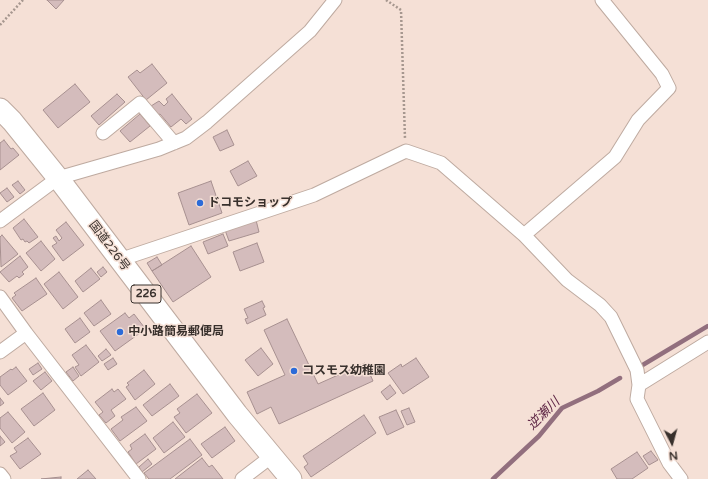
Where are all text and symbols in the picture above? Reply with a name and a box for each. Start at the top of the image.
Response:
place label: ドコモショップ [208,196,292,210]
marker: ドコモショップ [195,198,205,208]
street label: 国道226号 [86,218,132,274]
road number: 226 [131,285,161,303]
place label: 中小路簡易郵便局 [128,325,224,339]
marker: 中小路簡易郵便局 [115,327,125,337]
place label: コスモス幼稚園 [302,364,386,378]
marker: コスモス幼稚園 [289,366,299,376]
water label: 逆瀬川 [525,395,563,433]
north arrow [652,423,692,463]
text: N [668,449,678,462]

